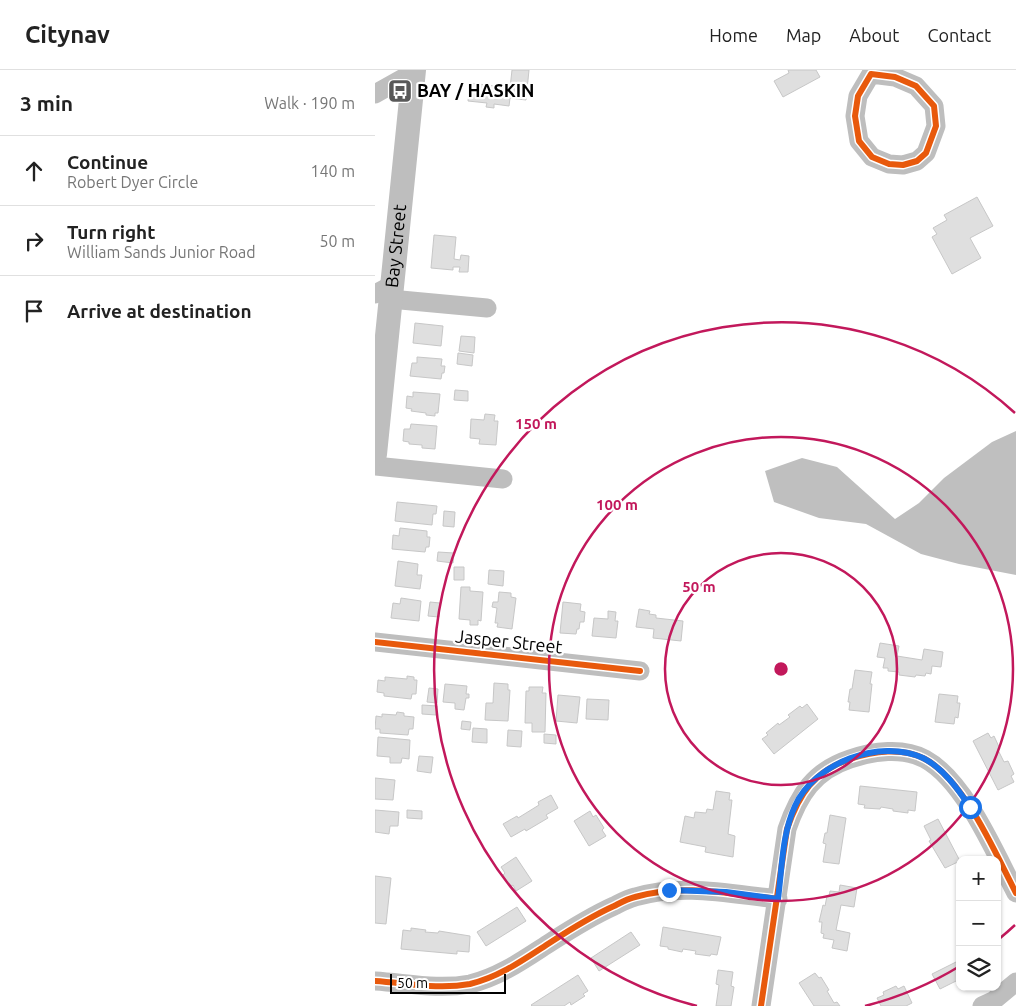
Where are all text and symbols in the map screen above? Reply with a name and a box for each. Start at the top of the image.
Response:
text: Citynav [25,21,110,48]
text: Home [709,25,758,45]
text: Map [786,25,821,45]
text: About [849,25,899,45]
text: Contact [927,25,991,45]
bus stop icon: BAY / HASKIN [387,78,413,104]
place label: BAY / HASKIN [417,80,534,100]
text: 3 min [20,91,73,115]
text: Walk · 190 m [264,94,355,112]
text: Continue [67,151,148,173]
icon: ahead [20,157,48,185]
text: 140 m [310,162,355,180]
text: Robert Dyer Circle [67,173,198,191]
street label: Bay Street [381,203,409,289]
text: Turn right [67,221,155,243]
icon: right [20,227,48,255]
text: 50 m [319,232,355,250]
text: William Sands Junior Road [67,243,256,261]
icon: arrive [20,297,48,325]
text: Arrive at destination [67,300,252,322]
text: 150 m [515,415,557,432]
text: 100 m [596,496,638,513]
text: 50 m [682,578,716,595]
street label: Jasper Street [455,625,564,657]
centre of rings [772,660,790,678]
route start [959,796,982,819]
map controls [956,856,1001,991]
button: + [956,856,1001,901]
route end [658,879,681,902]
button: − [956,901,1001,946]
button: layers [956,946,1001,991]
scale bar [390,971,506,994]
text: 50 m [397,975,428,991]

